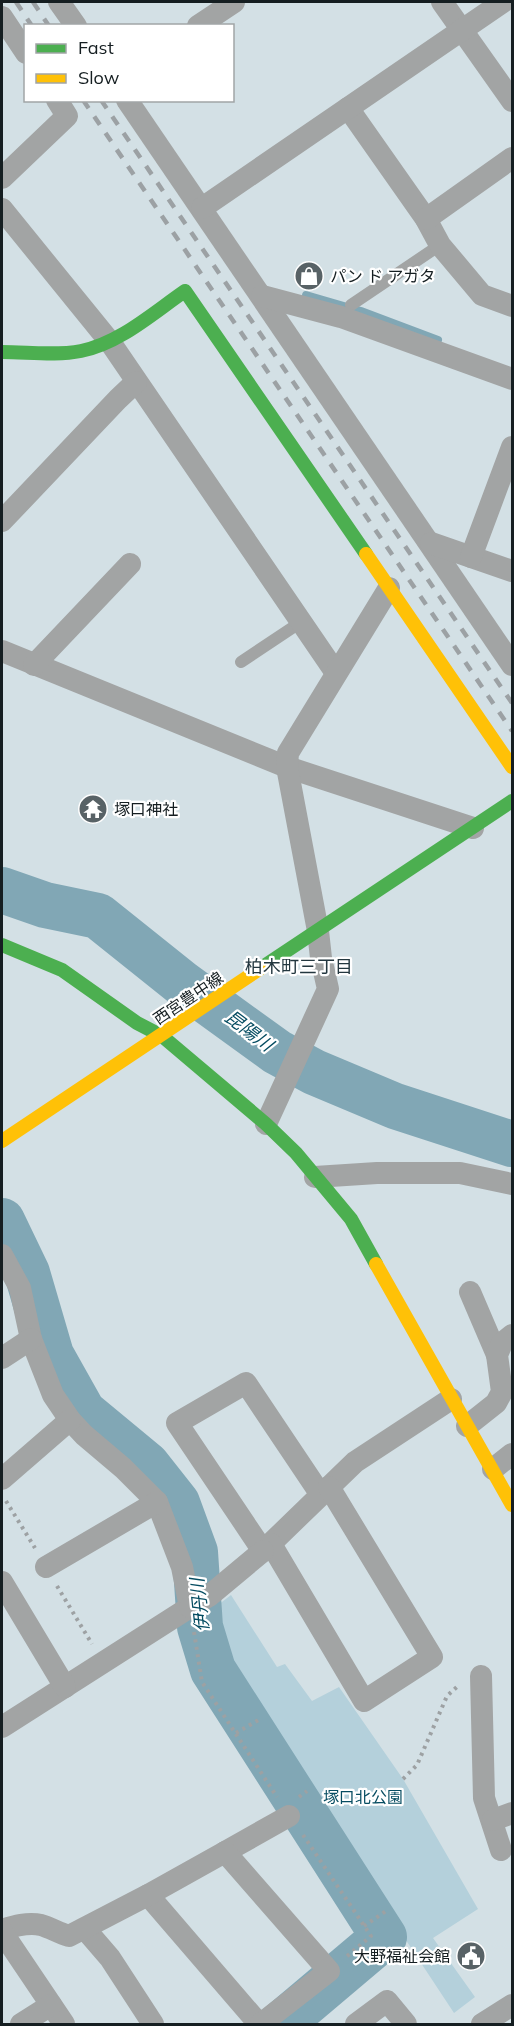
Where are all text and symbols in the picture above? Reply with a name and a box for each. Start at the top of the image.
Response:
legend [24,24,234,102]
text: Fast [78,36,114,59]
text: Slow [78,66,120,89]
shop icon: パン ド アガタ [293,260,325,292]
place label: パン ド アガタ [330,266,435,286]
temple icon: 塚口神社 [77,793,109,825]
place label: 塚口神社 [114,799,178,819]
district label: 柏木町三丁目 [245,955,353,978]
street label: 西宮豊中線 [149,967,227,1029]
water label: 昆陽川 [221,1005,279,1057]
water label: 伊丹川 [185,1575,214,1633]
park label: 塚口北公園 [323,1787,403,1807]
public building icon: 大野福祉会館 [455,1940,487,1972]
place label: 大野福祉会館 [354,1946,450,1966]

